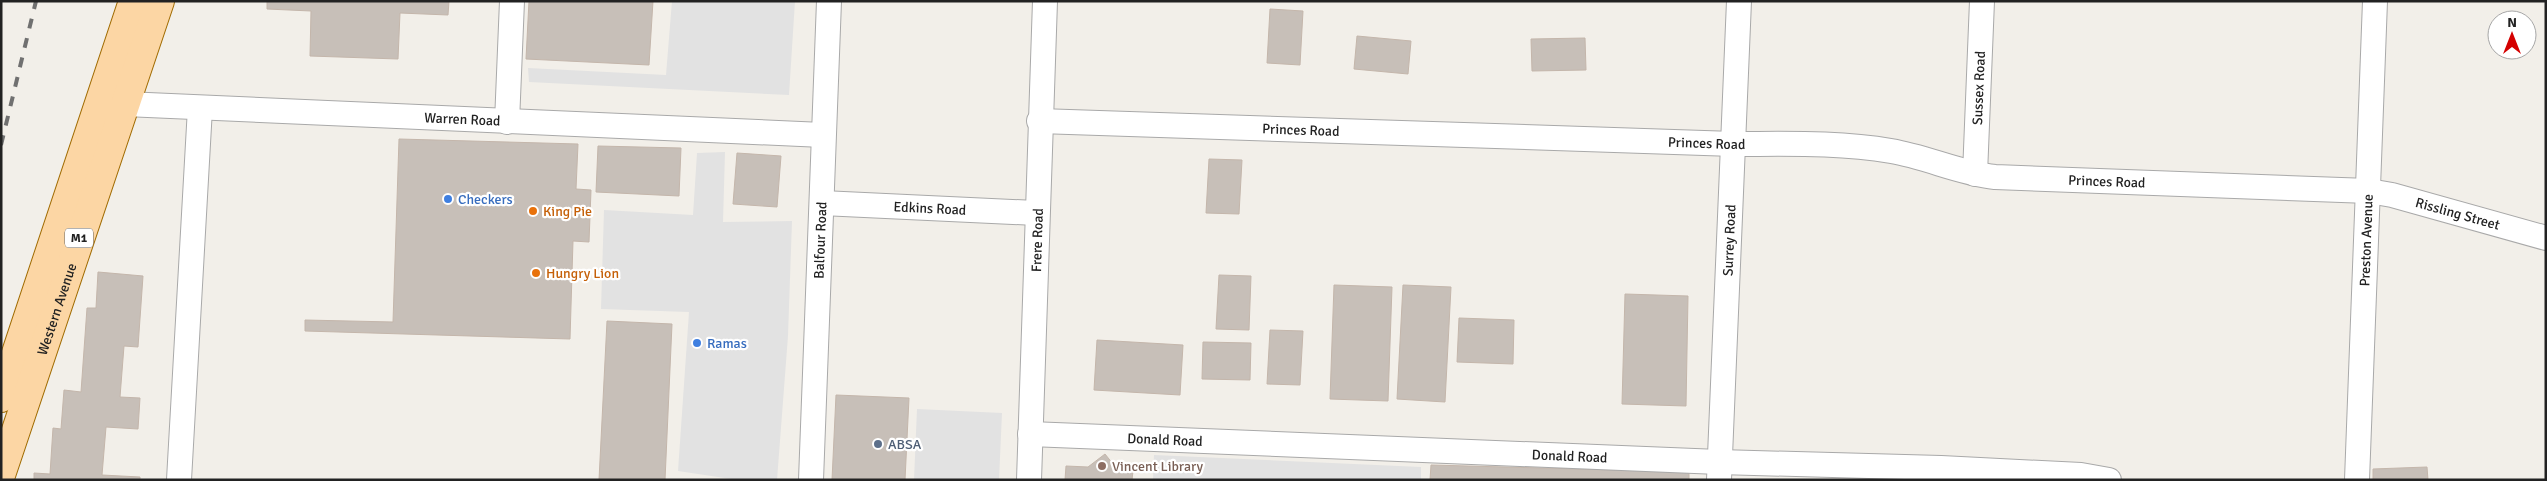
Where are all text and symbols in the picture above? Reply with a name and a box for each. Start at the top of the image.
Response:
north arrow [2487,10,2537,60]
text: N [2507,14,2517,31]
street label: Sussex Road [1968,51,1988,126]
street label: Warren Road [424,109,501,129]
street label: Princes Road [1262,120,1340,139]
street label: Princes Road [1668,133,1745,153]
street label: Princes Road [2068,171,2146,191]
place label: Checkers [458,191,513,208]
marker: Checkers [442,193,454,205]
street label: Rissling Street [2414,193,2502,233]
street label: Preston Avenue [2356,194,2376,287]
street label: Edkins Road [893,198,967,218]
street label: Balfour Road [810,201,830,279]
place label: King Pie [543,203,592,220]
street label: Surrey Road [1719,204,1739,277]
marker: King Pie [527,205,539,217]
street label: Frere Road [1027,208,1047,272]
road number: M1 [65,228,93,248]
street label: Western Avenue [33,261,80,357]
place label: Hungry Lion [546,265,619,282]
marker: Hungry Lion [530,267,542,279]
place label: Ramas [707,335,747,352]
marker: Ramas [691,337,703,349]
street label: Donald Road [1127,429,1203,450]
place label: ABSA [888,436,922,453]
marker: ABSA [872,438,884,450]
street label: Donald Road [1531,446,1608,466]
place label: Vincent Library [1112,458,1204,475]
marker: Vincent Library [1096,460,1108,472]

